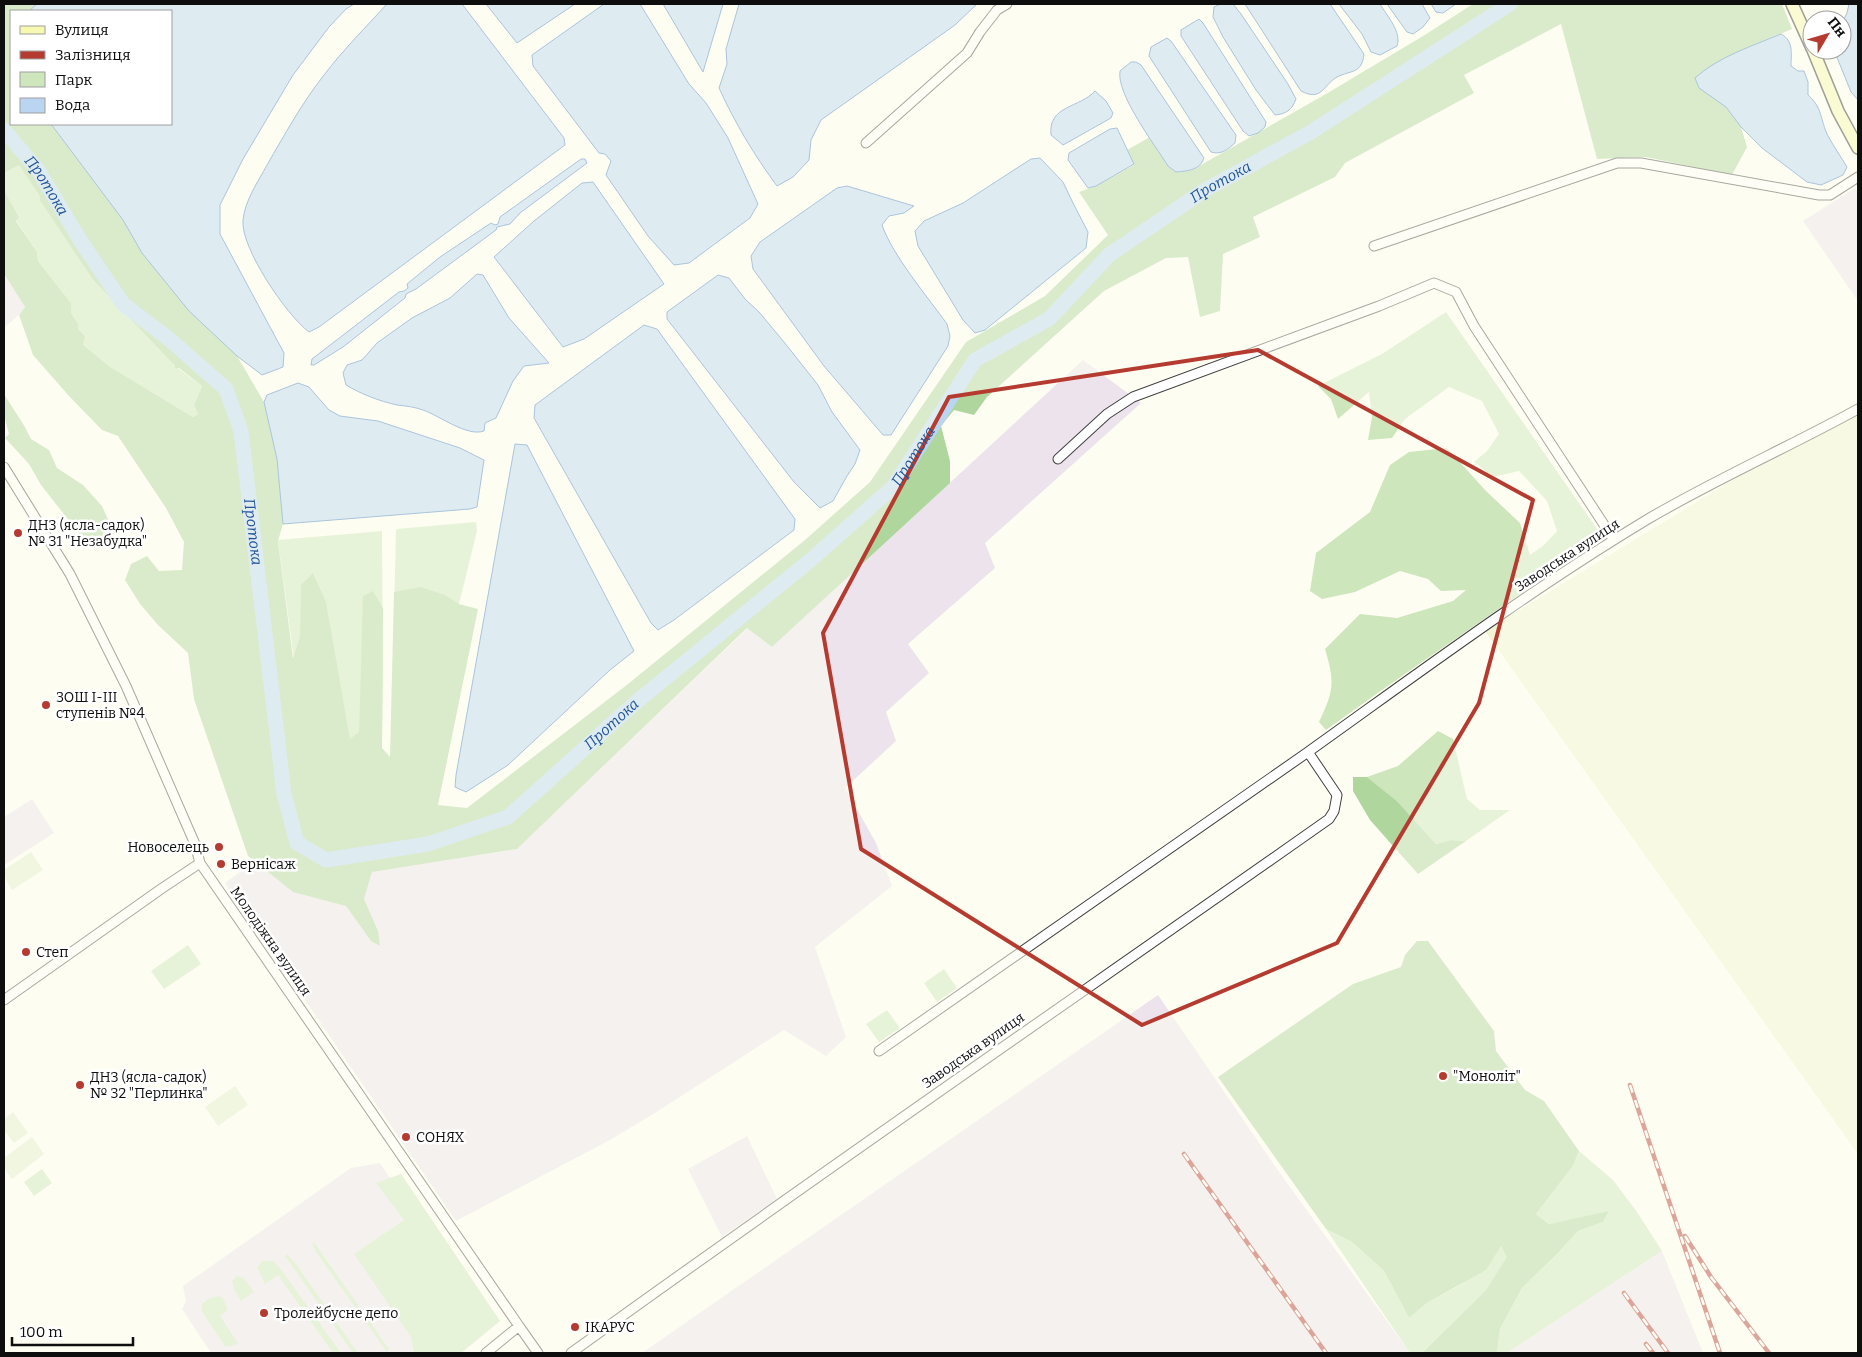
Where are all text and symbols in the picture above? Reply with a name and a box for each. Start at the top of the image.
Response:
legend [10,10,172,125]
north arrow [1802,10,1852,60]
text: Пн [1824,14,1850,41]
text: Вулиця [55,21,109,39]
text: Залізниця [55,46,130,64]
text: Парк [55,71,93,89]
text: Вода [55,96,90,114]
water label: Протока [21,152,72,219]
water label: Протока [1186,158,1254,207]
water label: Протока [887,423,939,489]
water label: Протока [240,497,266,566]
street label: Заводська вулиця [1512,515,1623,595]
place label: ДНЗ (ясла-садок) № 31 "Незабудка" [28,517,147,550]
marker: ДНЗ (ясла-садок) № 31 "Незабудка" [12,527,24,539]
place label: ЗОШ І-ІІІ ступенів №4 [56,689,145,722]
water label: Протока [580,695,643,753]
marker: ЗОШ І-ІІІ ступенів №4 [40,699,52,711]
place label: Новоселець [127,839,209,856]
marker: Новоселець [213,841,225,853]
place label: Вернісаж [231,856,296,873]
marker: Вернісаж [215,858,227,870]
street label: Молодіжна вулиця [227,884,315,999]
place label: Степ [36,944,68,961]
marker: Степ [20,946,32,958]
street label: Заводська вулиця [919,1009,1028,1092]
place label: "Моноліт" [1453,1068,1521,1085]
place label: ДНЗ (ясла-садок) № 32 "Перлинка" [90,1069,208,1102]
marker: "Моноліт" [1437,1070,1449,1082]
marker: ДНЗ (ясла-садок) № 32 "Перлинка" [74,1079,86,1091]
place label: СОНЯХ [416,1129,465,1146]
marker: СОНЯХ [400,1131,412,1143]
place label: Тролейбусне депо [274,1305,398,1322]
marker: Тролейбусне депо [258,1307,270,1319]
scale bar [12,1314,134,1346]
place label: ІКАРУС [585,1319,635,1336]
marker: ІКАРУС [569,1321,581,1333]
text: 100 m [20,1323,63,1341]

